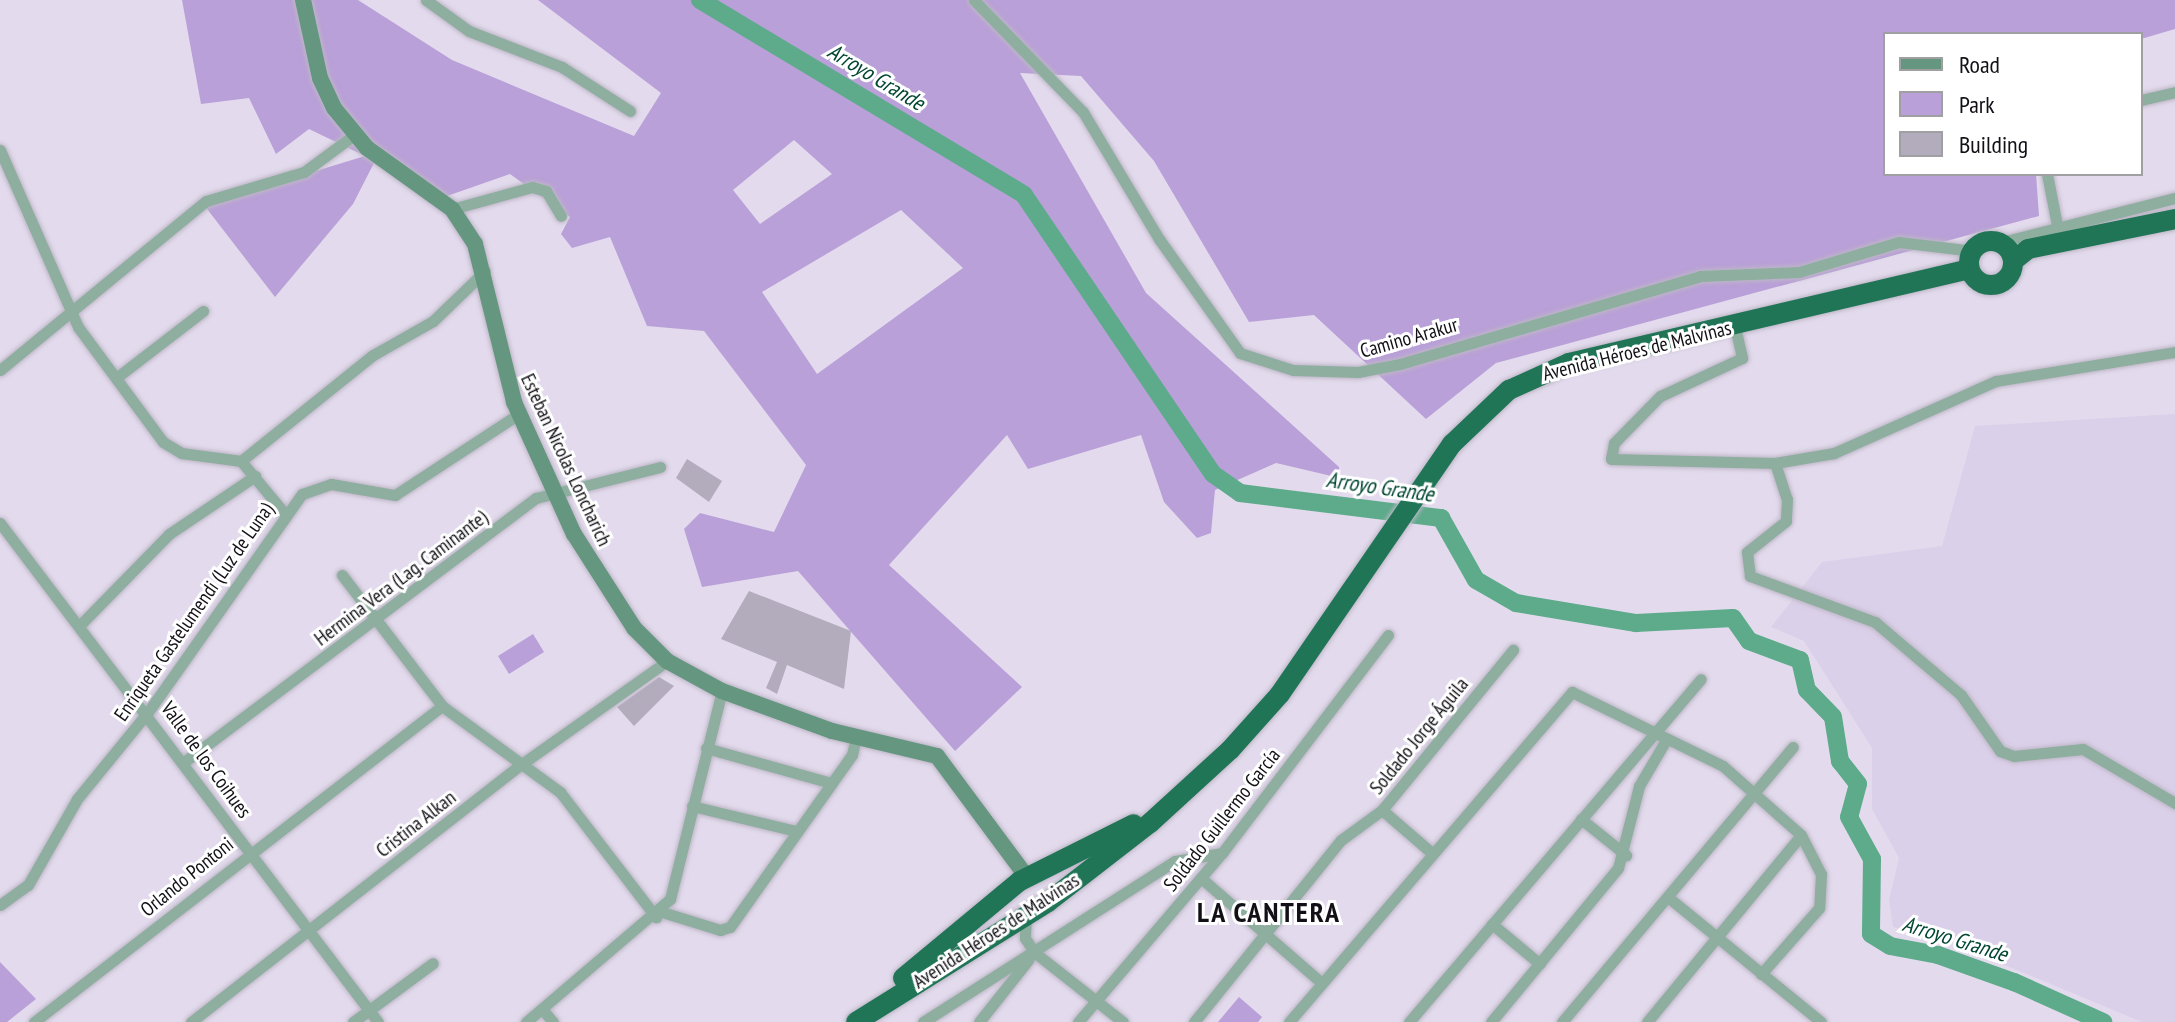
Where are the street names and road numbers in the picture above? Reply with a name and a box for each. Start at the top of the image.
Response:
street label: Camino Arakur [1357,313,1461,363]
street label: Avenida Héroes de Malvinas [1540,316,1734,386]
street label: Esteban Nicolas Loncharich [516,370,616,550]
street label: Enriqueta Gastelumendi (Luz de Luna) [109,498,279,726]
street label: Hermina Vera (Lag. Caminante) [309,505,493,651]
street label: Soldado Jorge Águila [1364,673,1474,799]
street label: Valle de los Coihues [156,697,256,823]
street label: Soldado Guillermo García [1159,744,1285,896]
street label: Cristina Alkan [371,785,461,863]
street label: Orlando Pontoni [136,832,238,922]
street label: Avenida Héroes de Malvinas [908,868,1084,994]

